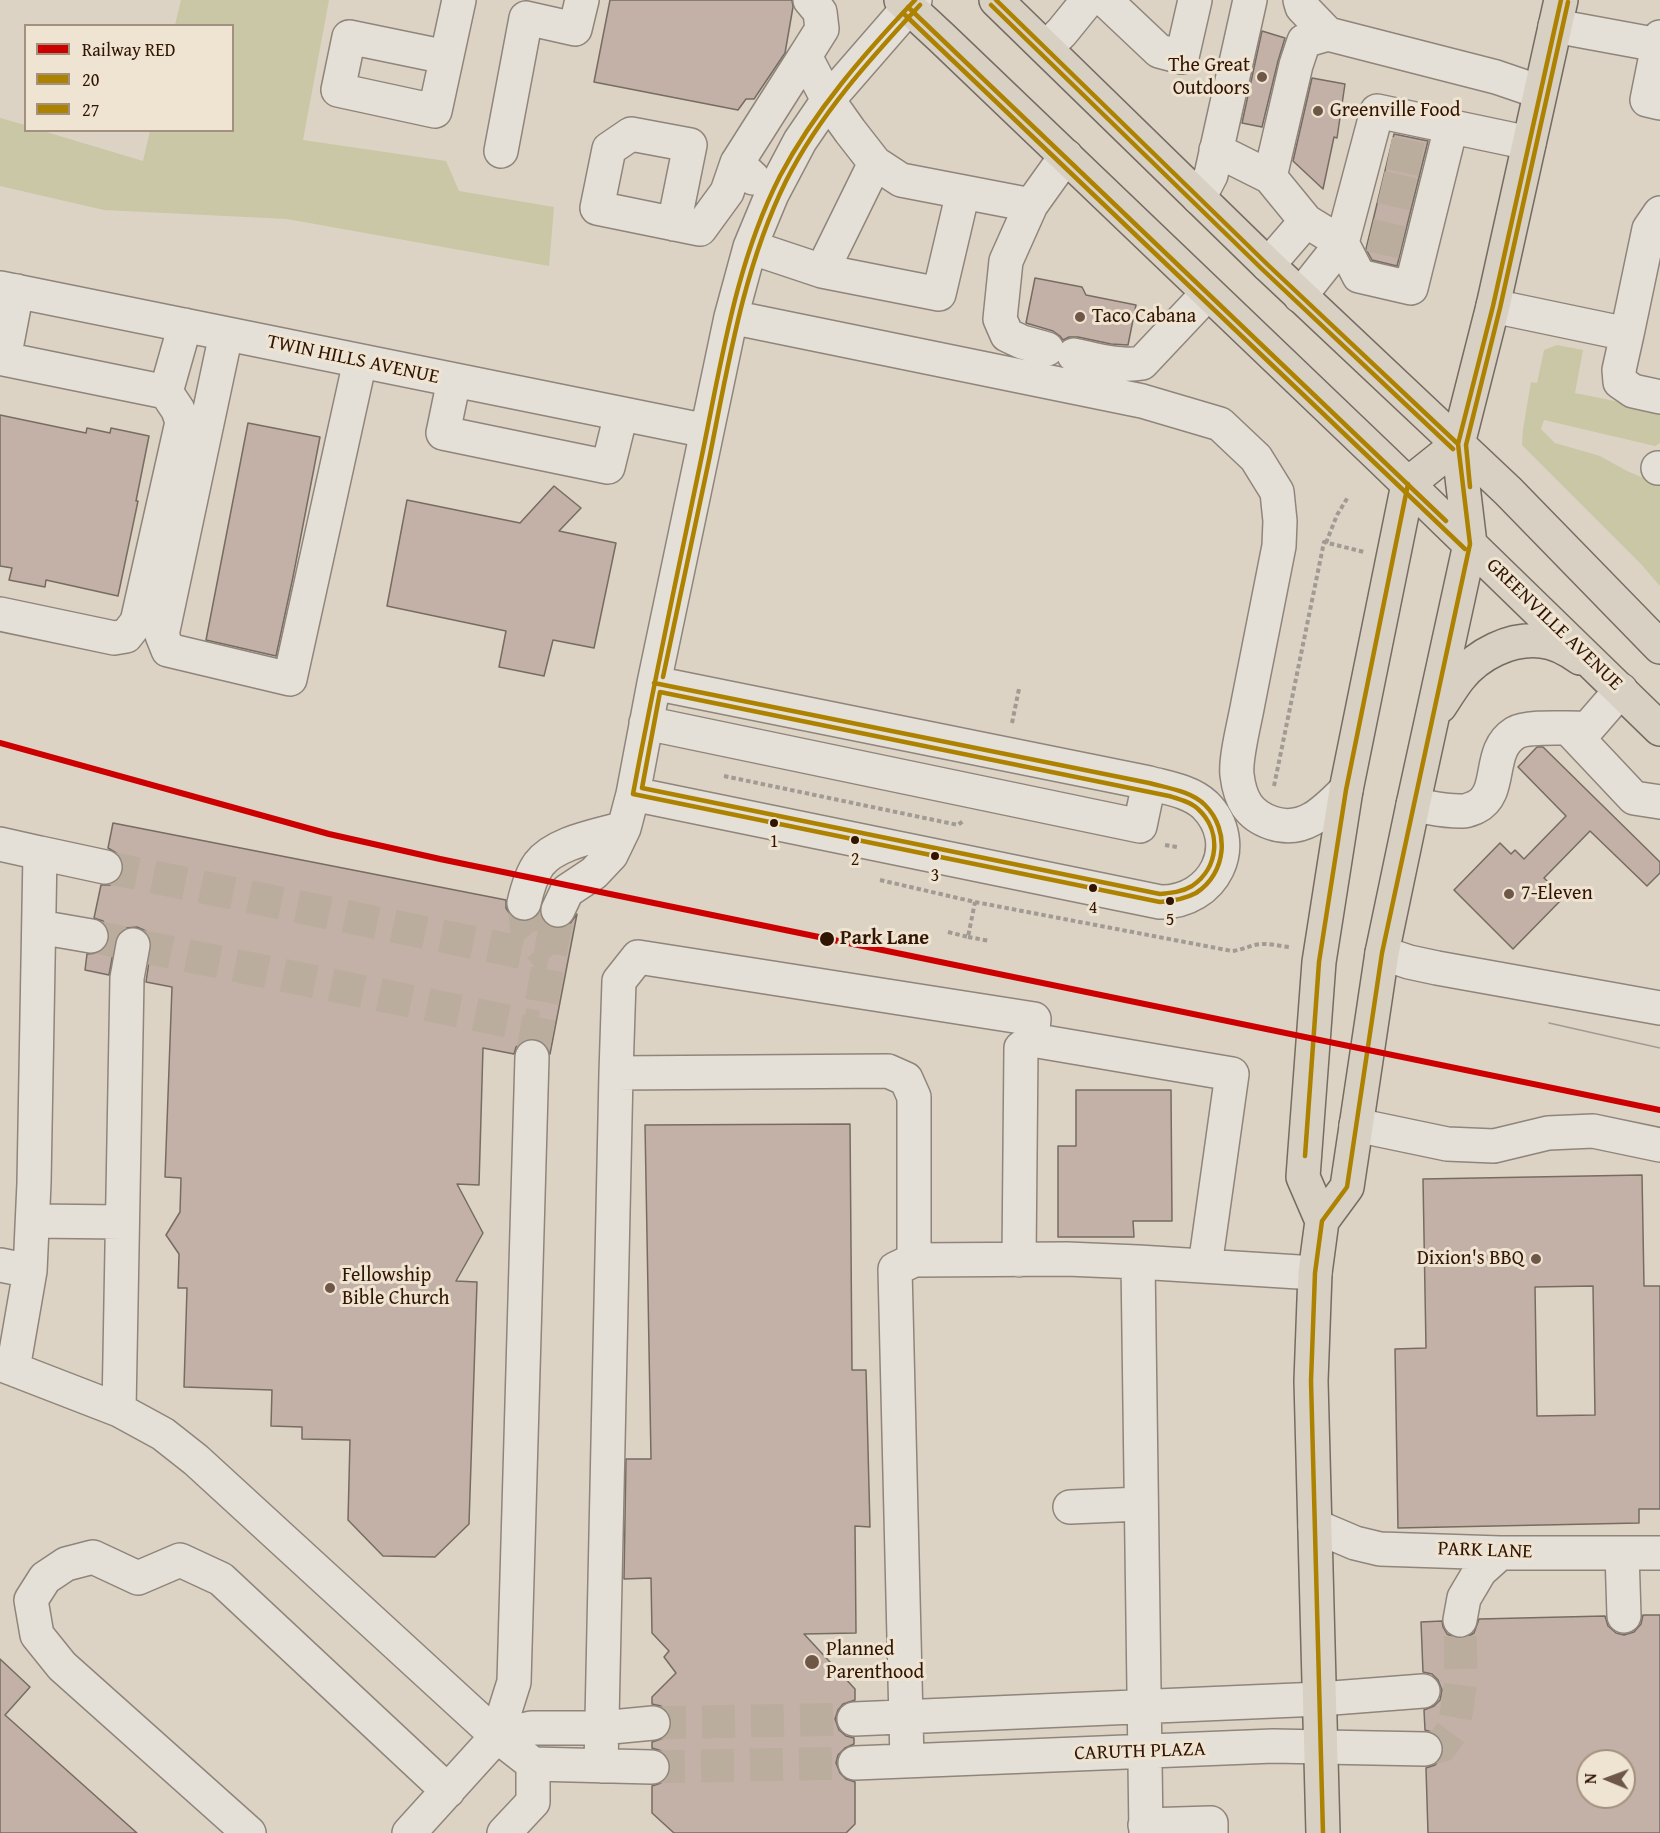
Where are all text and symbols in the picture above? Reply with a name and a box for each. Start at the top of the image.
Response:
legend [24,24,234,132]
text: Railway RED [82,36,175,63]
place label: The Great Outdoors [1168,54,1250,101]
text: 20 [82,66,99,93]
marker: The Great Outdoors [1255,70,1269,84]
text: 27 [82,96,99,123]
place label: Greenville Food [1330,99,1460,123]
marker: Greenville Food [1311,104,1325,118]
place label: Taco Cabana [1092,305,1196,329]
marker: Taco Cabana [1073,310,1087,324]
street label: TWIN HILLS AVENUE [265,330,441,390]
street label: GREENVILLE AVENUE [1481,554,1627,696]
marker: 1 [768,817,780,829]
place label: 1 [770,831,778,853]
marker: 2 [849,834,861,846]
place label: 2 [851,849,859,871]
marker: 3 [929,850,941,862]
place label: 3 [931,865,939,887]
marker: 4 [1087,882,1099,894]
place label: 7-Eleven [1521,882,1593,906]
marker: 7-Eleven [1502,887,1516,901]
marker: 5 [1164,895,1176,907]
place label: 4 [1089,897,1097,919]
place label: 5 [1166,909,1174,931]
place label: Park Lane [840,927,929,951]
marker: Park Lane [818,930,836,948]
place label: Dixion's BBQ [1417,1247,1524,1271]
marker: Dixion's BBQ [1529,1252,1543,1266]
place label: Fellowship Bible Church [342,1264,449,1311]
marker: Fellowship Bible Church [323,1281,337,1295]
street label: PARK LANE [1437,1537,1533,1565]
place label: Planned Parenthood [826,1638,924,1685]
marker: Planned Parenthood [803,1653,821,1671]
street label: CARUTH PLAZA [1074,1738,1206,1766]
north arrow [1576,1749,1636,1809]
text: N [1578,1773,1602,1784]

